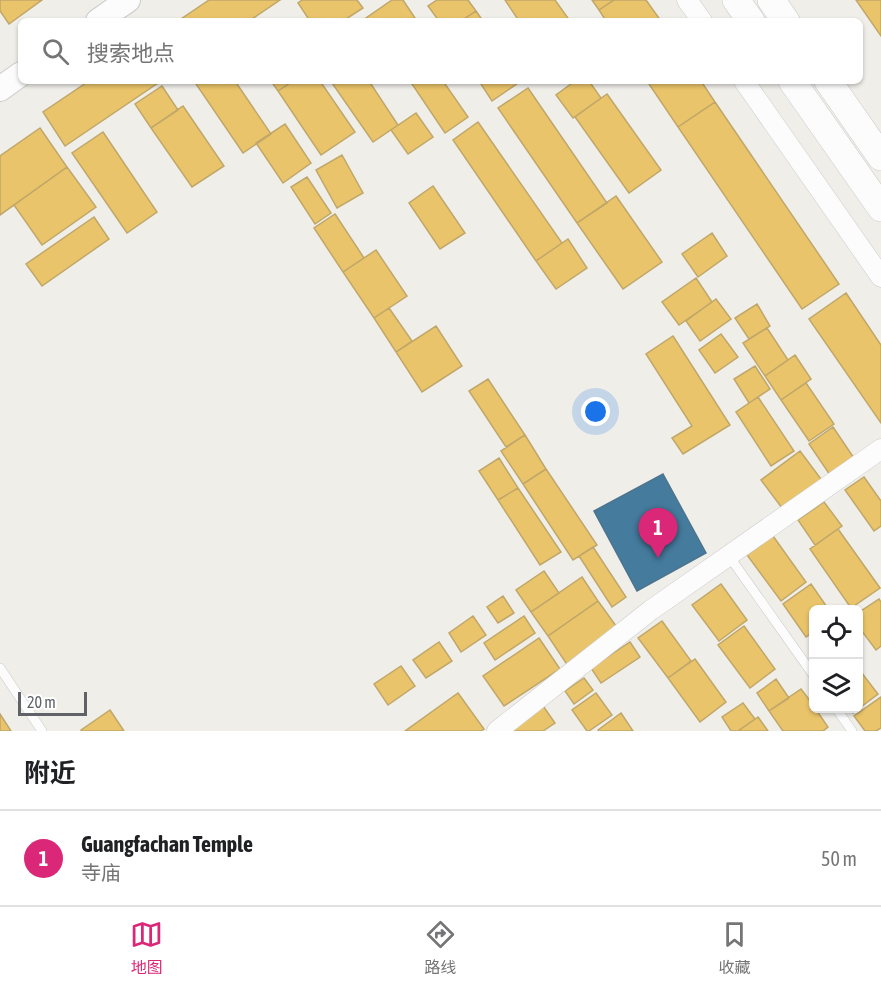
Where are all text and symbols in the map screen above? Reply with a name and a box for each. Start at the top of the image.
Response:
search box [18,18,863,84]
icon: search [39,35,72,68]
text: 搜索地点 [87,40,175,66]
your location [581,397,610,426]
pin: 1 [638,508,678,558]
map controls [809,605,863,713]
button: locate [809,605,863,659]
button: layers [809,659,863,713]
scale bar [18,689,87,716]
text: 20 m [27,693,56,711]
text: 附近 [24,758,76,788]
text: Guangfachan Temple [81,831,253,857]
text: 1 [39,847,48,870]
text: 50 m [821,847,857,870]
text: 寺庙 [81,861,121,884]
tab: 地图 [130,918,163,978]
tab: 路线 [424,918,457,978]
tab: 收藏 [718,918,751,978]

